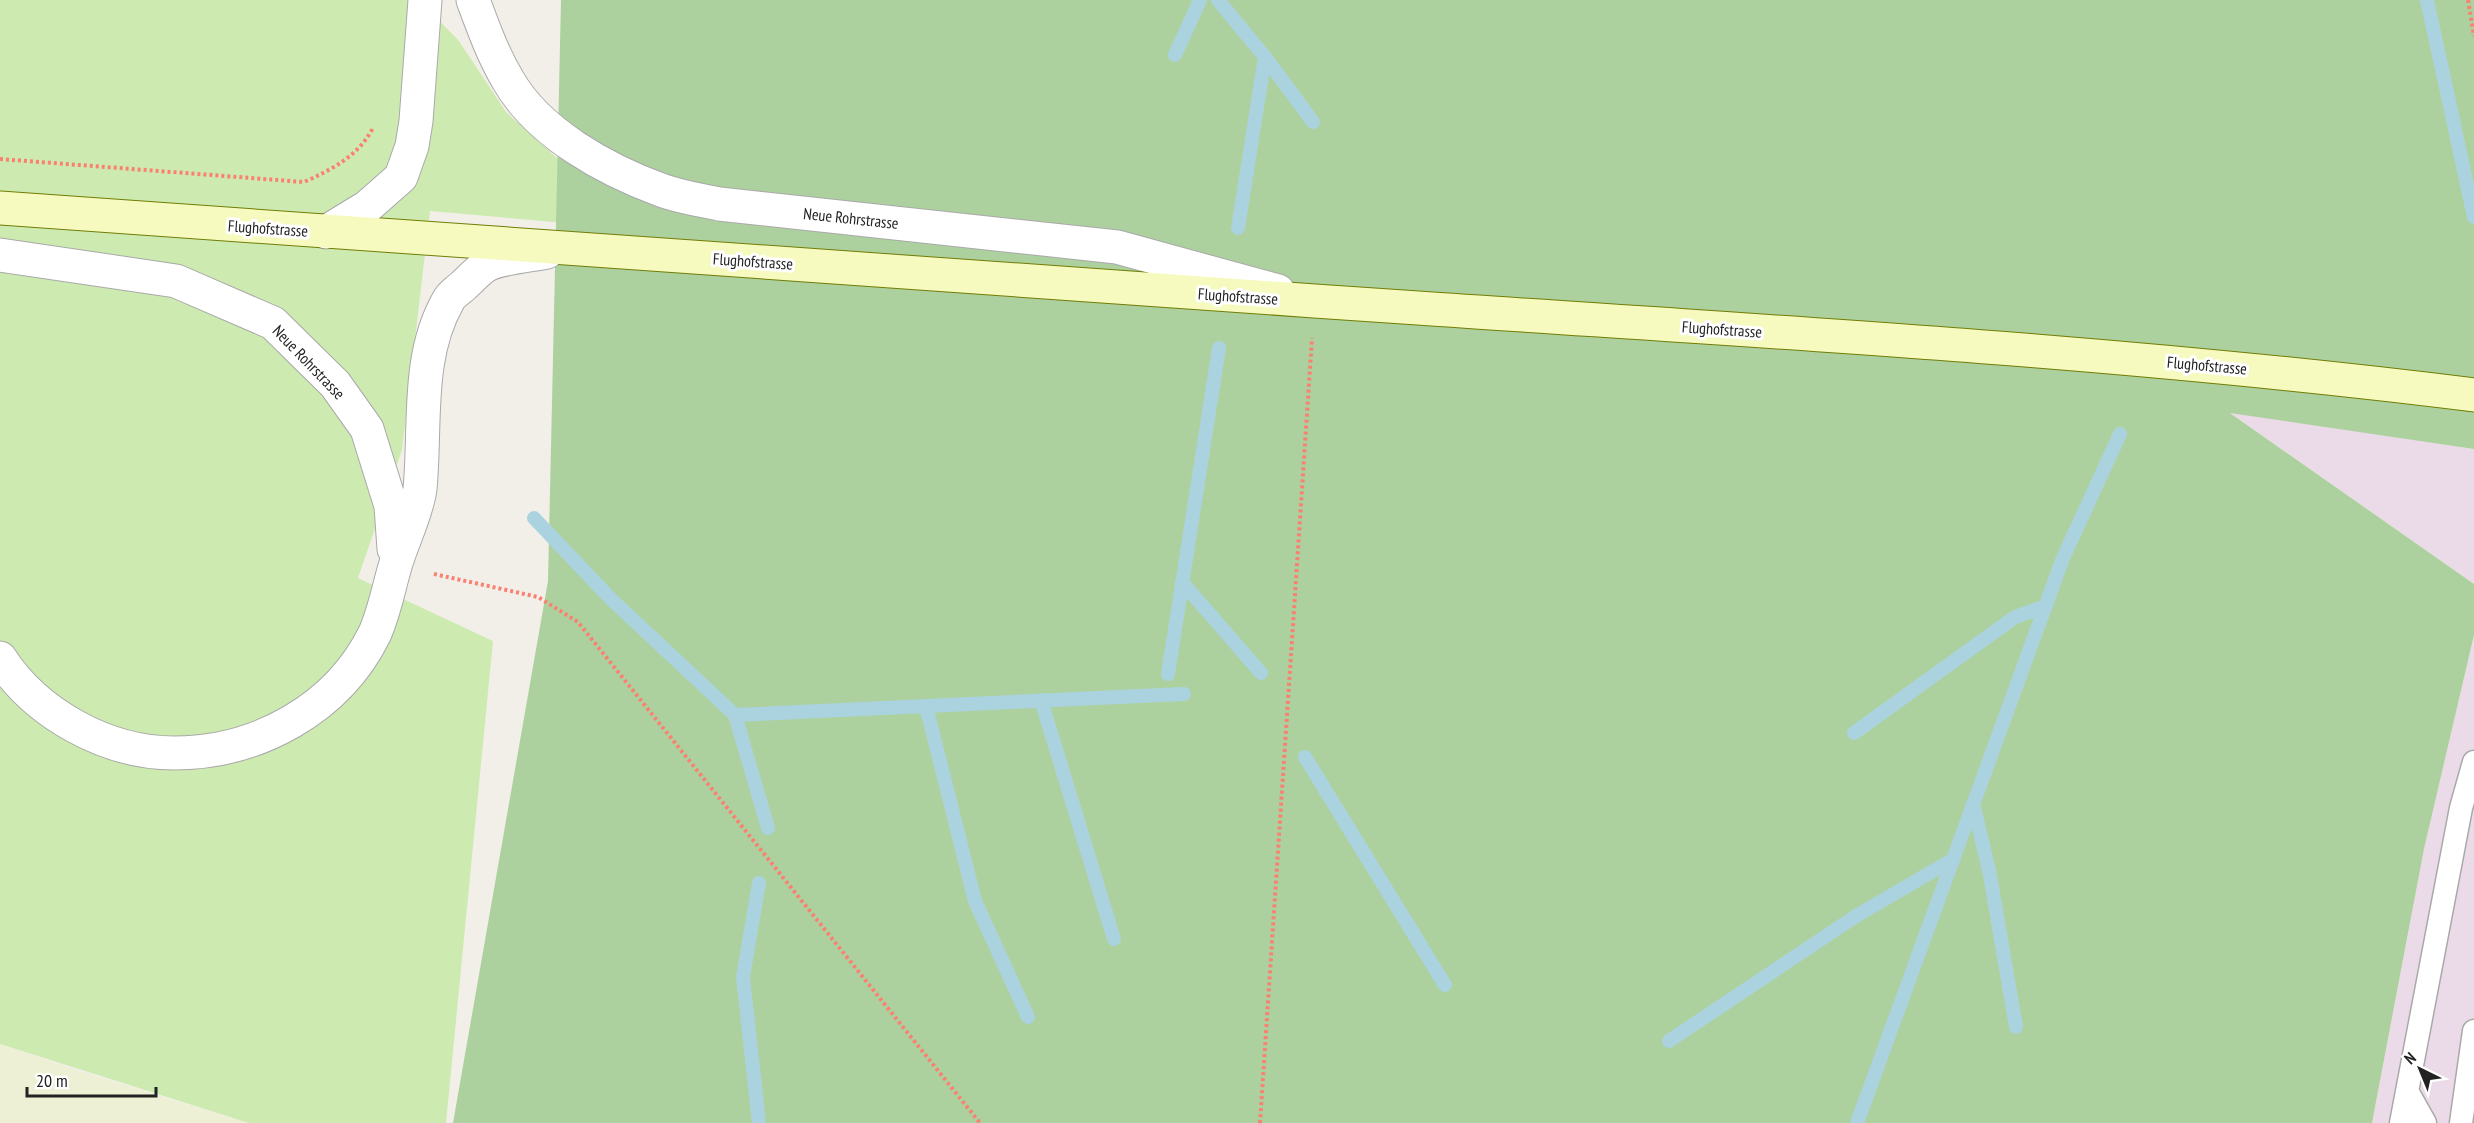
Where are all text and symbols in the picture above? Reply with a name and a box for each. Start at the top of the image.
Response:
street label: Neue Rohrstrasse [802,203,900,233]
street label: Flughofstrasse [227,215,309,241]
street label: Flughofstrasse [712,248,794,274]
street label: Flughofstrasse [1197,283,1279,309]
street label: Flughofstrasse [1681,316,1763,342]
street label: Neue Rohrstrasse [269,321,349,403]
street label: Flughofstrasse [2166,352,2248,378]
north arrow [2390,1039,2450,1099]
text: N [2400,1048,2420,1068]
scale bar [27,1060,156,1098]
text: 20 m [36,1069,68,1092]

